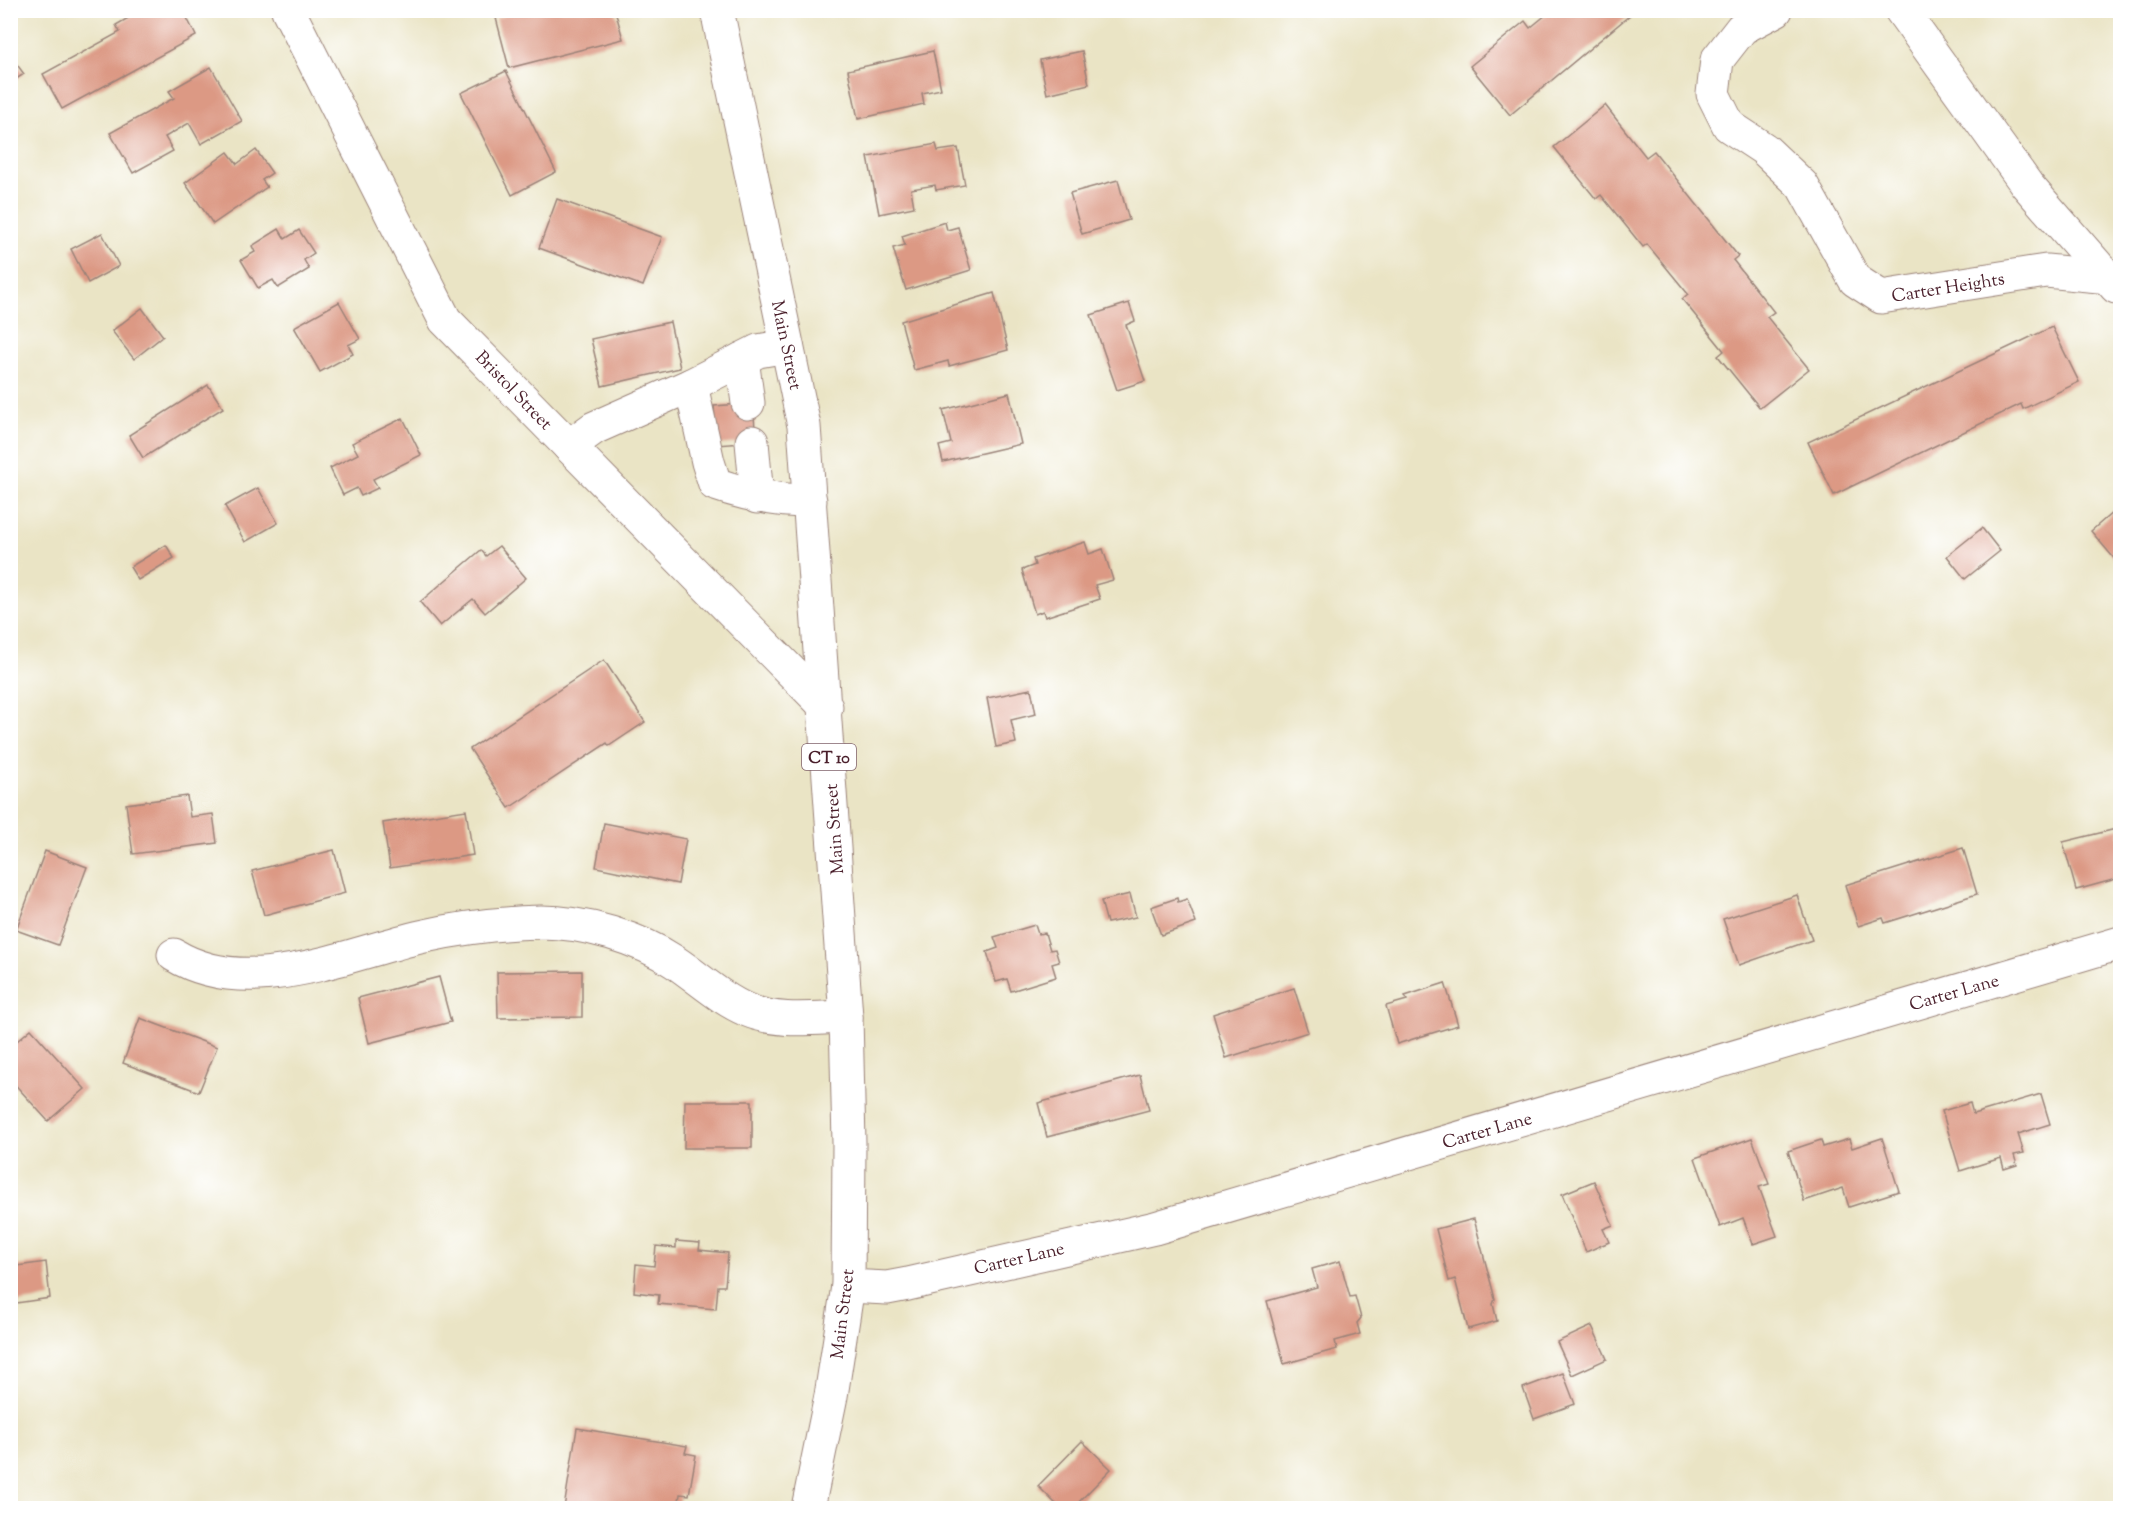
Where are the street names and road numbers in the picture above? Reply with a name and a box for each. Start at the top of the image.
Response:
street label: Carter Heights [1890,267,2007,311]
street label: Main Street [763,298,807,393]
street label: Bristol Street [468,346,557,437]
road number: CT 10 [802,744,856,770]
street label: Main Street [820,783,852,875]
street label: Carter Lane [1907,969,2002,1019]
street label: Carter Lane [1440,1107,1535,1157]
street label: Carter Lane [972,1237,1067,1283]
street label: Main Street [826,1268,862,1361]

